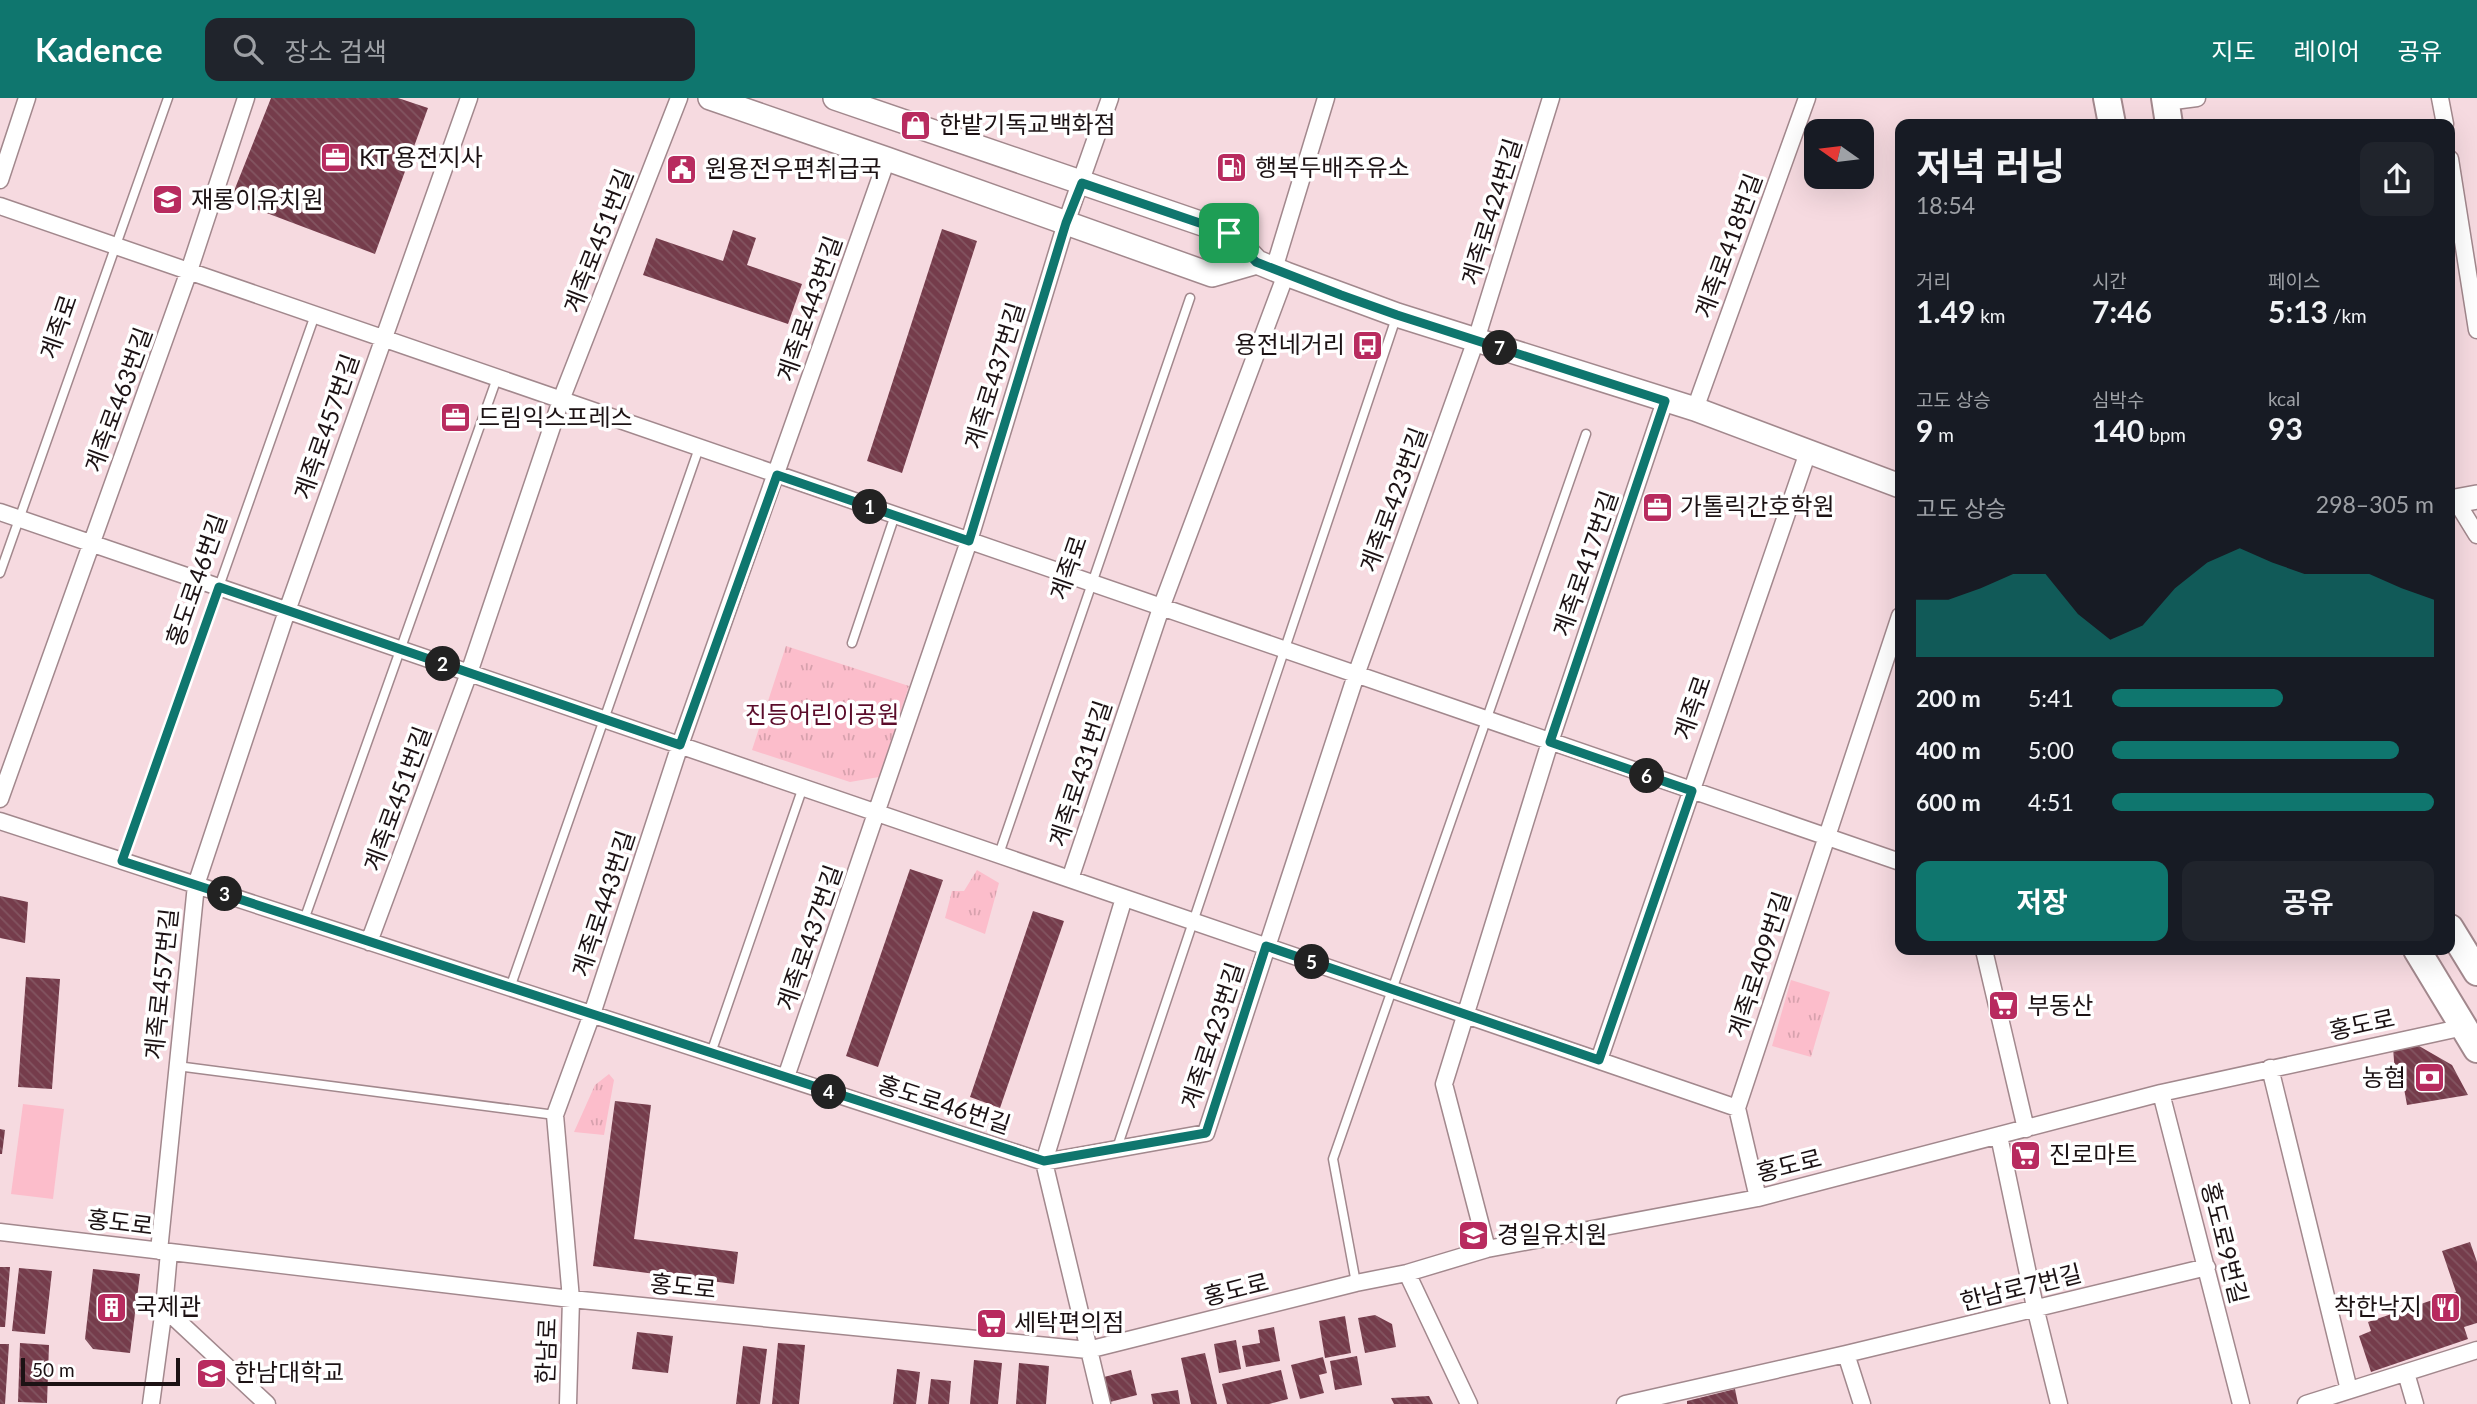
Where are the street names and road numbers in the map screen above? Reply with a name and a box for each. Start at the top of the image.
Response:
street label: 계족로424번길 [1454,135,1527,289]
street label: 계족로451번길 [557,164,638,317]
street label: 계족로418번길 [1688,169,1767,322]
street label: 계족로443번길 [770,232,847,385]
street label: 계족로 [33,290,82,363]
street label: 계족로437번길 [957,299,1030,453]
street label: 계족로463번길 [78,323,157,476]
street label: 계족로457번길 [287,350,364,503]
street label: 계족로423번길 [1353,423,1432,576]
street label: 계족로417번길 [1546,487,1623,640]
street label: 홍도로46번길 [159,509,232,650]
street label: 계족로 [1043,531,1092,604]
street label: 계족로 [1667,671,1716,744]
street label: 계족로431번길 [1042,697,1117,850]
street label: 계족로451번길 [357,722,436,875]
street label: 계족로443번길 [565,827,640,980]
street label: 계족로437번길 [770,861,847,1014]
street label: 계족로409번길 [1721,888,1796,1041]
street label: 계족로457번길 [138,907,183,1061]
street label: 계족로423번길 [1174,959,1249,1112]
street label: 홍도로 [2326,1002,2397,1045]
street label: 홍도로46번길 [874,1068,1015,1139]
street label: 홍도로 [1753,1142,1824,1187]
street label: 홍도로9번길 [2196,1179,2255,1306]
street label: 홍도로 [86,1203,155,1240]
street label: 한남로7번길 [1957,1257,2084,1316]
street label: 홍도로 [1200,1266,1271,1311]
street label: 홍도로 [649,1268,718,1303]
street label: 한남로 [530,1317,561,1385]

